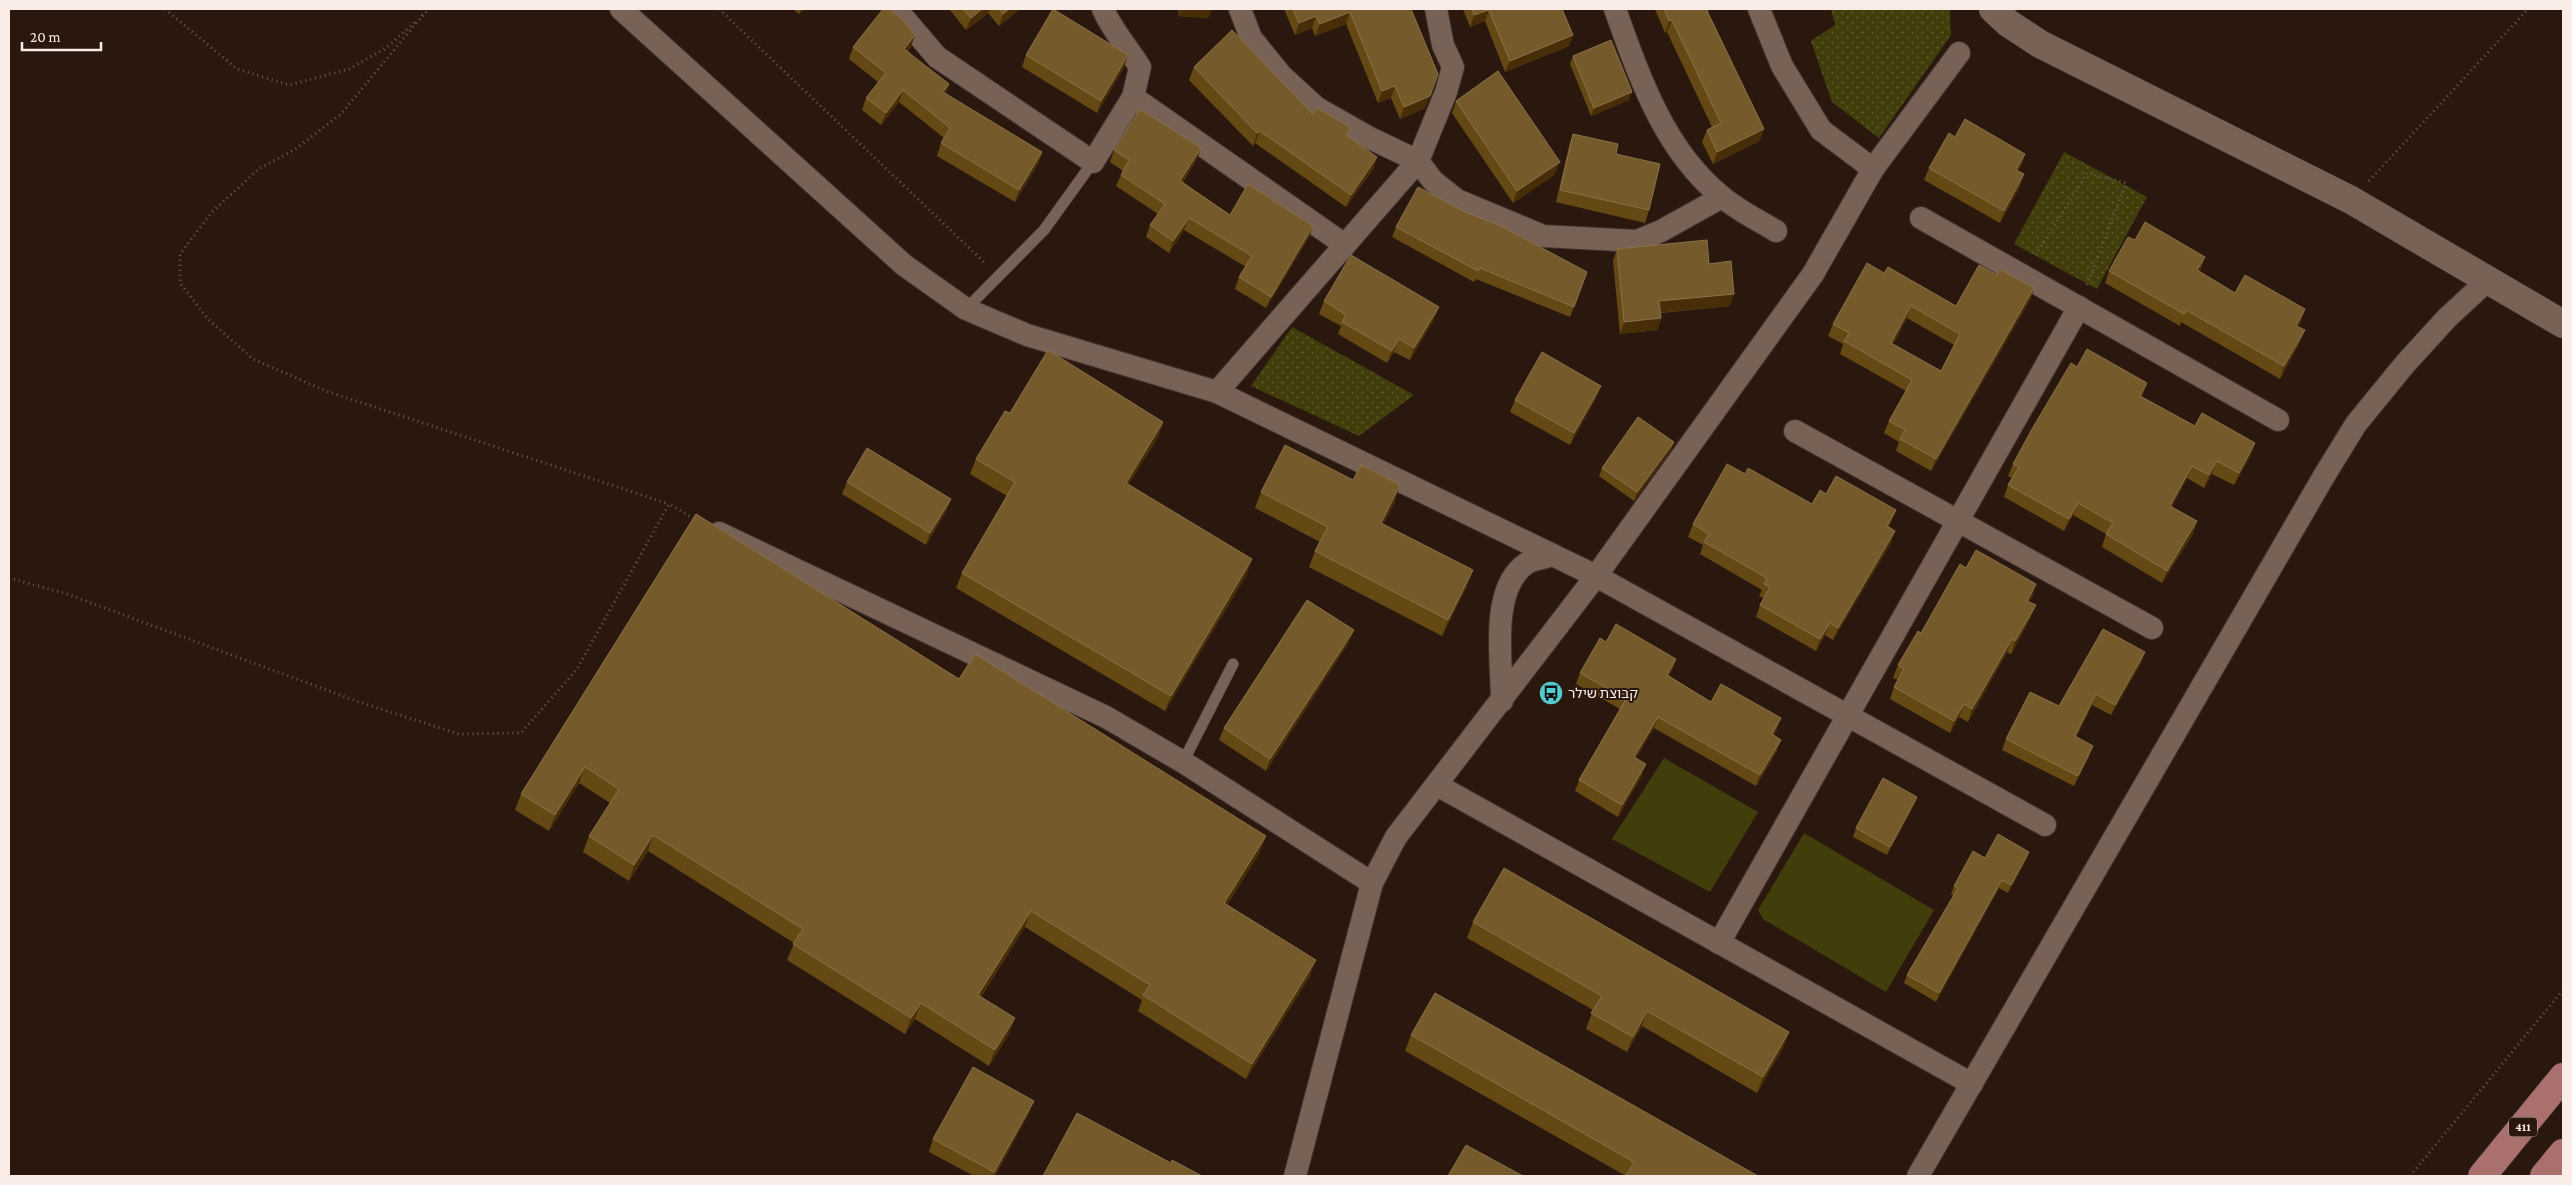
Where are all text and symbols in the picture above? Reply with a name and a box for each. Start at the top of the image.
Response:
scale bar [22,20,101,52]
text: 20 m [30,29,61,45]
bus stop icon: קבוצת שילר [1538,680,1564,706]
place label: קבוצת שילר [1568,685,1638,701]
road number: 411 [2509,1118,2537,1136]

